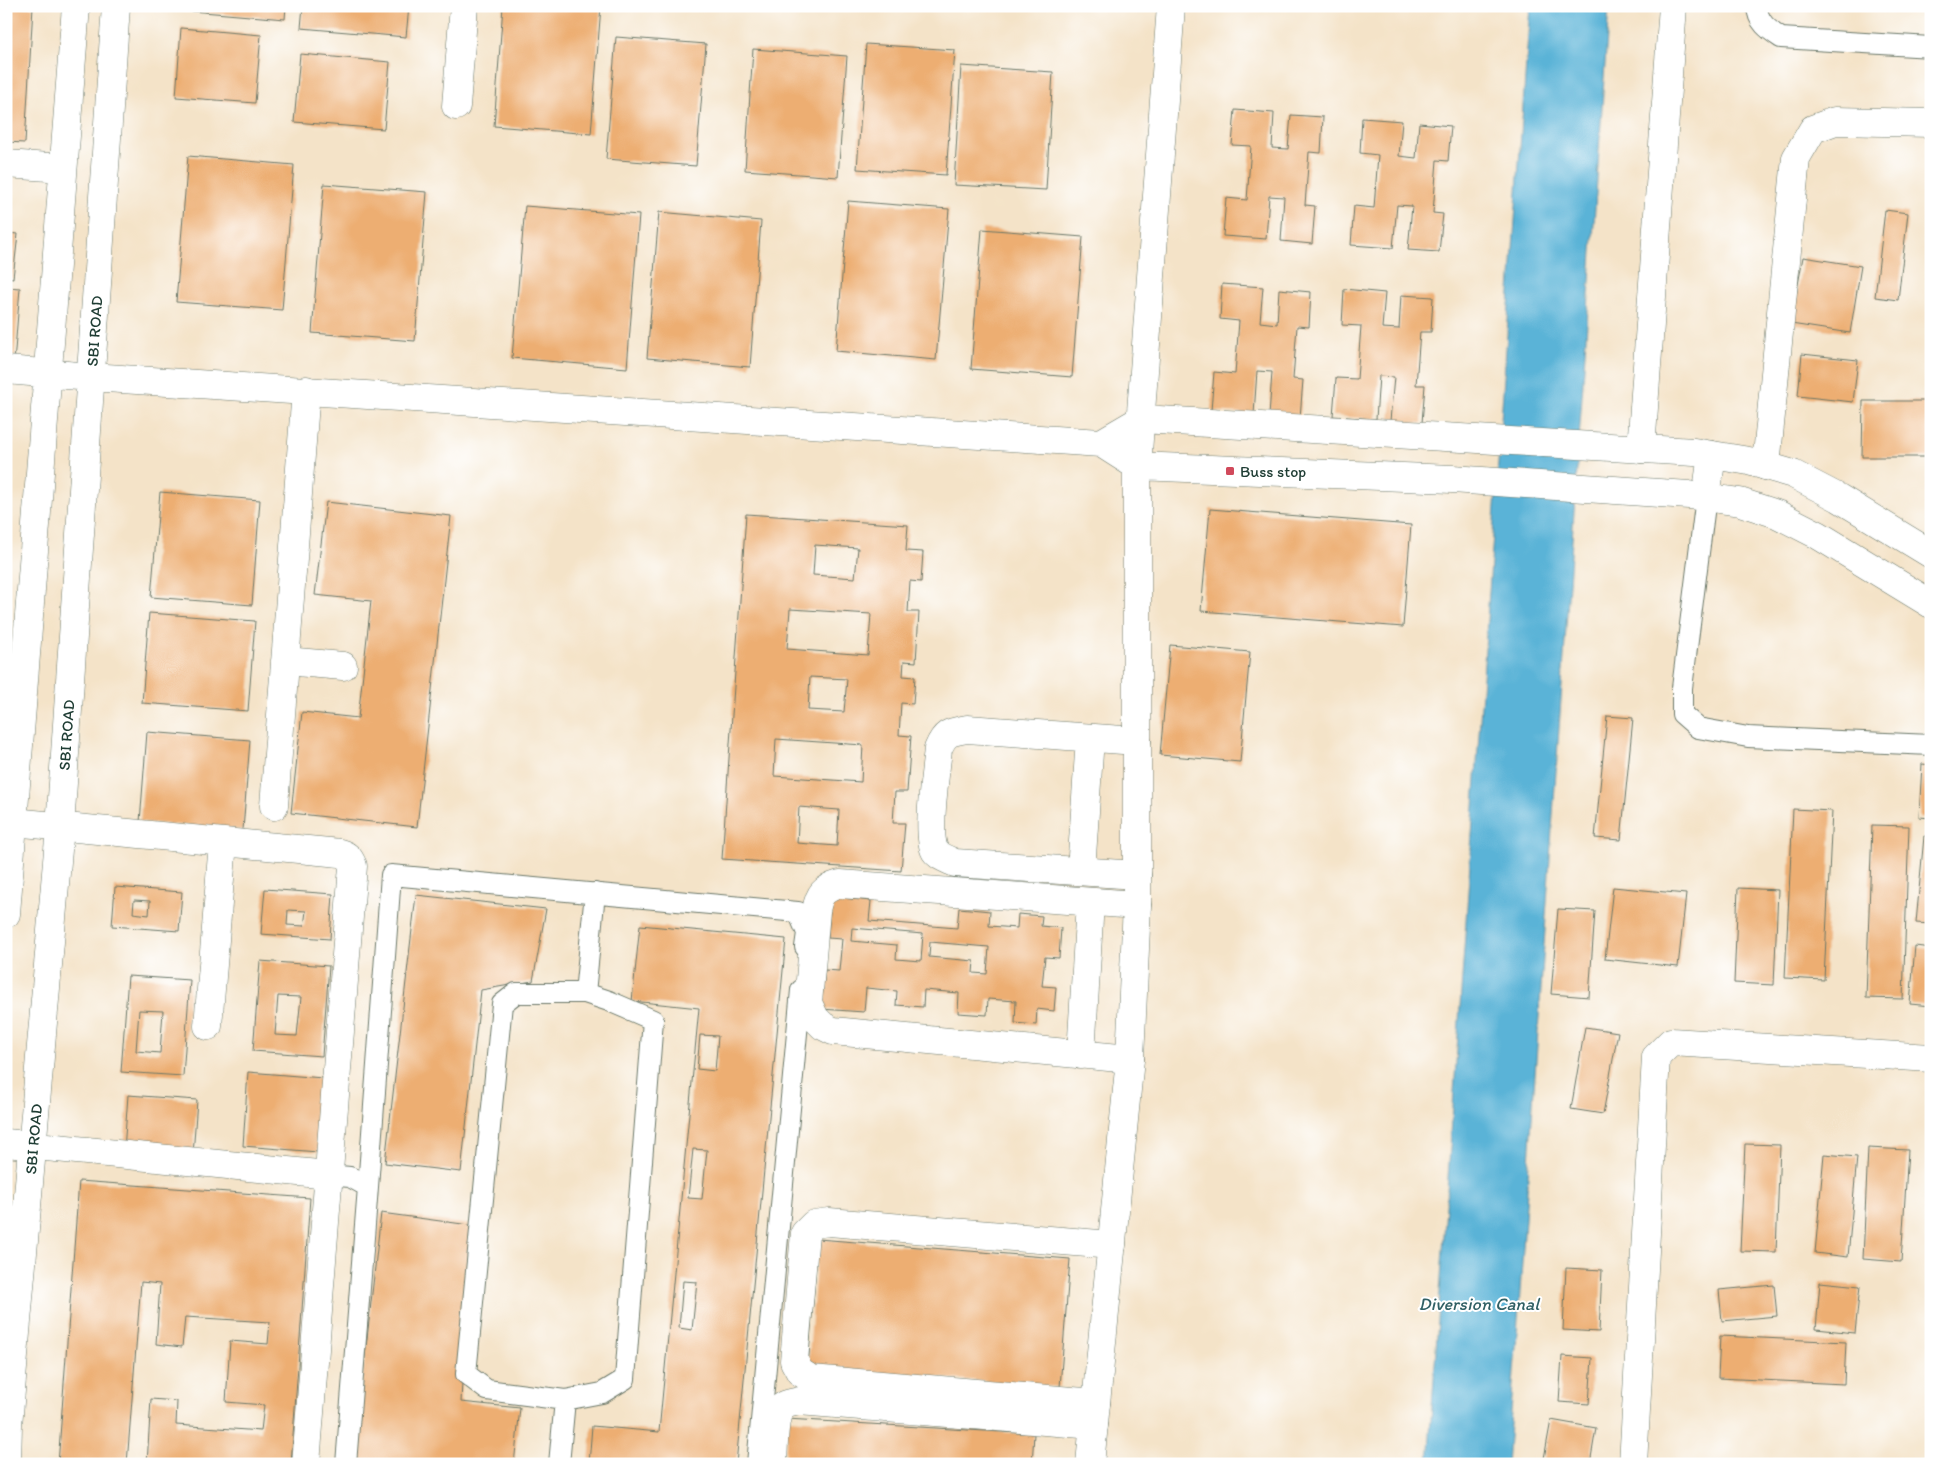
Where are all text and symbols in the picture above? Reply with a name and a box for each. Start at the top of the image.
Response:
street label: SBI ROAD [83,295,106,367]
place label: Buss stop [1240,462,1306,481]
marker: Buss stop [1224,465,1236,477]
street label: SBI ROAD [55,699,78,771]
street label: SBI ROAD [21,1102,46,1175]
water label: Diversion Canal [1419,1293,1541,1315]

